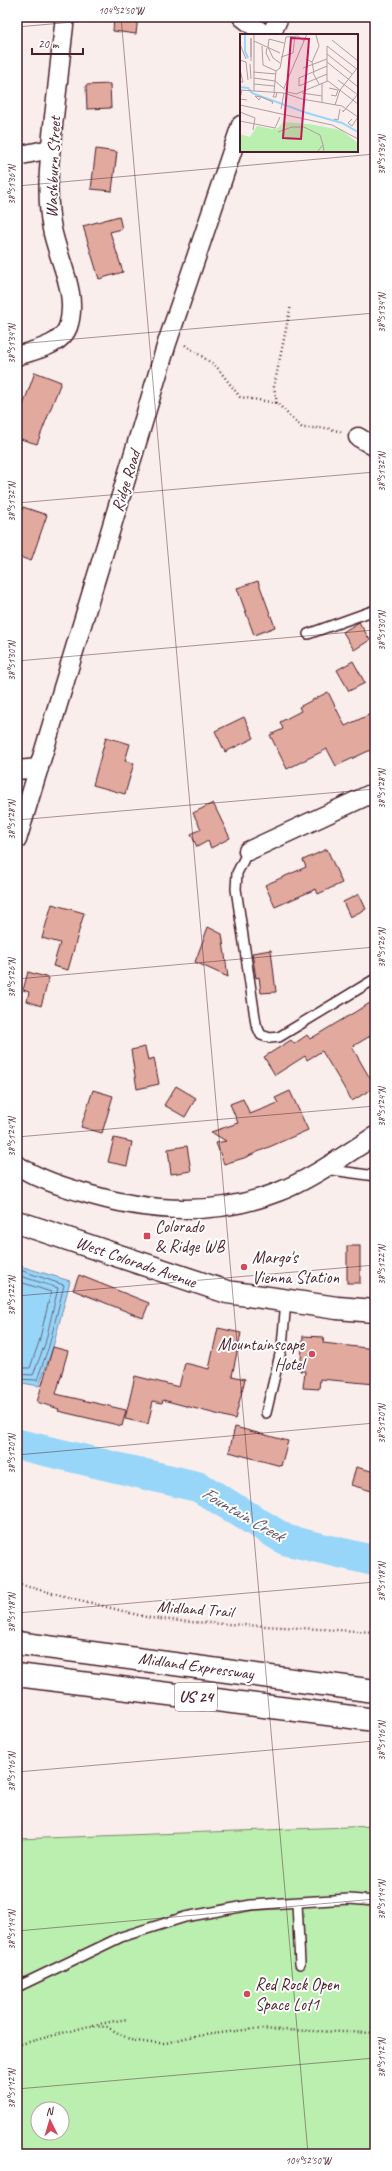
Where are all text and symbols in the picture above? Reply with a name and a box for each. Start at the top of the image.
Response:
text: 104°52'50"W [98,4,145,17]
scale bar [32,30,83,56]
inset map [240,34,358,152]
text: 20 m [38,36,60,52]
street label: Washburn Street [41,114,65,218]
text: 38°51'36"N [375,133,388,175]
text: 38°51'36"N [5,163,18,205]
text: 38°51'34"N [375,291,388,333]
text: 38°51'34"N [5,322,18,364]
street label: Ridge Road [107,445,146,514]
text: 38°51'32"N [375,450,388,492]
text: 38°51'32"N [5,480,18,522]
text: 38°51'30"N [375,609,388,651]
text: 38°51'30"N [5,639,18,681]
text: 38°51'28"N [375,767,388,809]
text: 38°51'28"N [5,798,18,840]
text: 38°51'26"N [375,926,388,968]
text: 38°51'26"N [5,956,18,998]
text: 38°51'24"N [375,1085,388,1127]
text: 38°51'24"N [5,1115,18,1157]
place label: Colorado & Ridge WB [155,1216,225,1257]
marker: Colorado & Ridge WB [142,1231,152,1241]
street label: West Colorado Avenue [73,1232,200,1293]
text: 38°51'22"N [375,1243,388,1285]
place label: Margo's Vienna Station [252,1247,340,1288]
marker: Margo's Vienna Station [239,1262,249,1272]
text: 38°51'22"N [5,1274,18,1316]
place label: Mountainscape Hotel [218,1334,307,1375]
marker: Mountainscape Hotel [307,1349,317,1359]
text: 38°51'20"N [375,1402,388,1444]
text: 38°51'20"N [5,1432,18,1474]
water label: Fountain Creek [198,1482,291,1548]
text: 38°51'18"N [375,1560,388,1602]
text: 38°51'18"N [5,1591,18,1633]
street label: Midland Trail [156,1596,237,1622]
street label: Midland Expressway [137,1648,256,1685]
road number: US 24 [175,1683,217,1711]
text: 38°51'16"N [375,1719,388,1761]
text: 38°51'16"N [5,1750,18,1792]
text: 38°51'14"N [375,1878,388,1920]
text: 38°51'14"N [5,1908,18,1950]
place label: Red Rock Open Space Lot1 [255,1974,340,2015]
marker: Red Rock Open Space Lot1 [242,1989,252,1999]
text: 38°51'12"N [375,2036,388,2078]
text: 38°51'12"N [5,2067,18,2109]
north arrow [30,2101,70,2141]
text: N [45,2104,55,2118]
text: 104°52'50"W [285,2154,332,2167]

